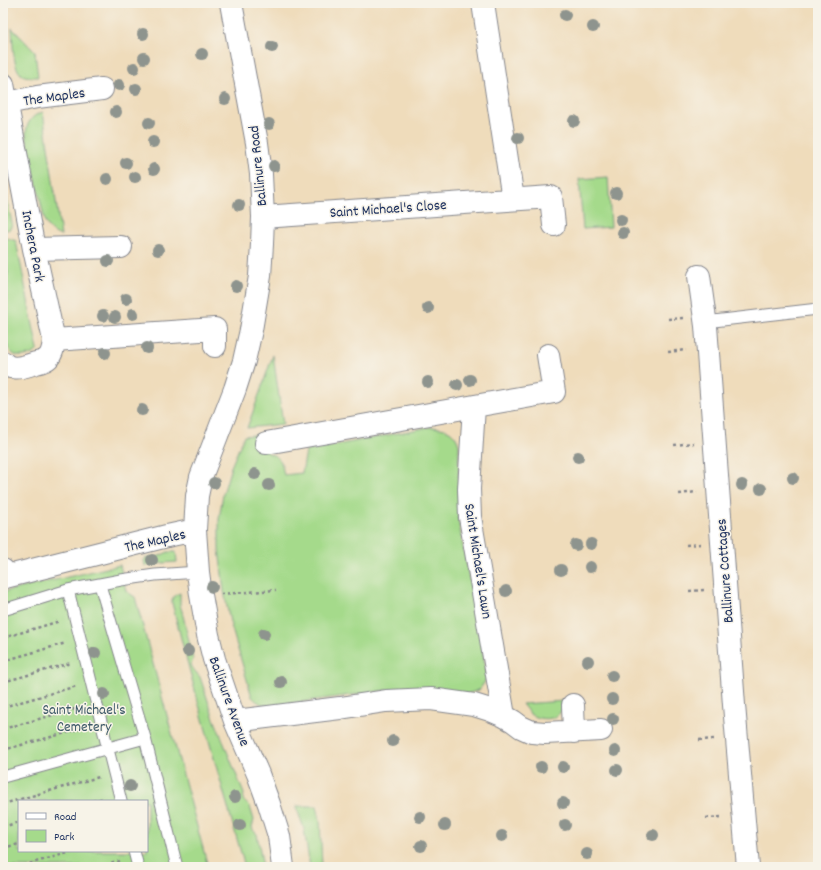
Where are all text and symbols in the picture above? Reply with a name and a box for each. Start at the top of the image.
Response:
street label: The Maples [22,83,87,113]
street label: Ballinure Road [244,124,274,207]
street label: Saint Michael's Close [329,195,448,225]
street label: Inchera Park [14,209,50,284]
street label: Saint Michael's Lawn [457,502,497,621]
street label: Ballinure Cottages [711,518,741,624]
street label: The Maples [123,524,188,560]
street label: Ballinure Avenue [202,654,255,750]
park label: Saint Michael's Cemetery [42,700,126,739]
legend [18,800,148,852]
text: Road [54,809,76,826]
text: Park [54,829,75,846]

